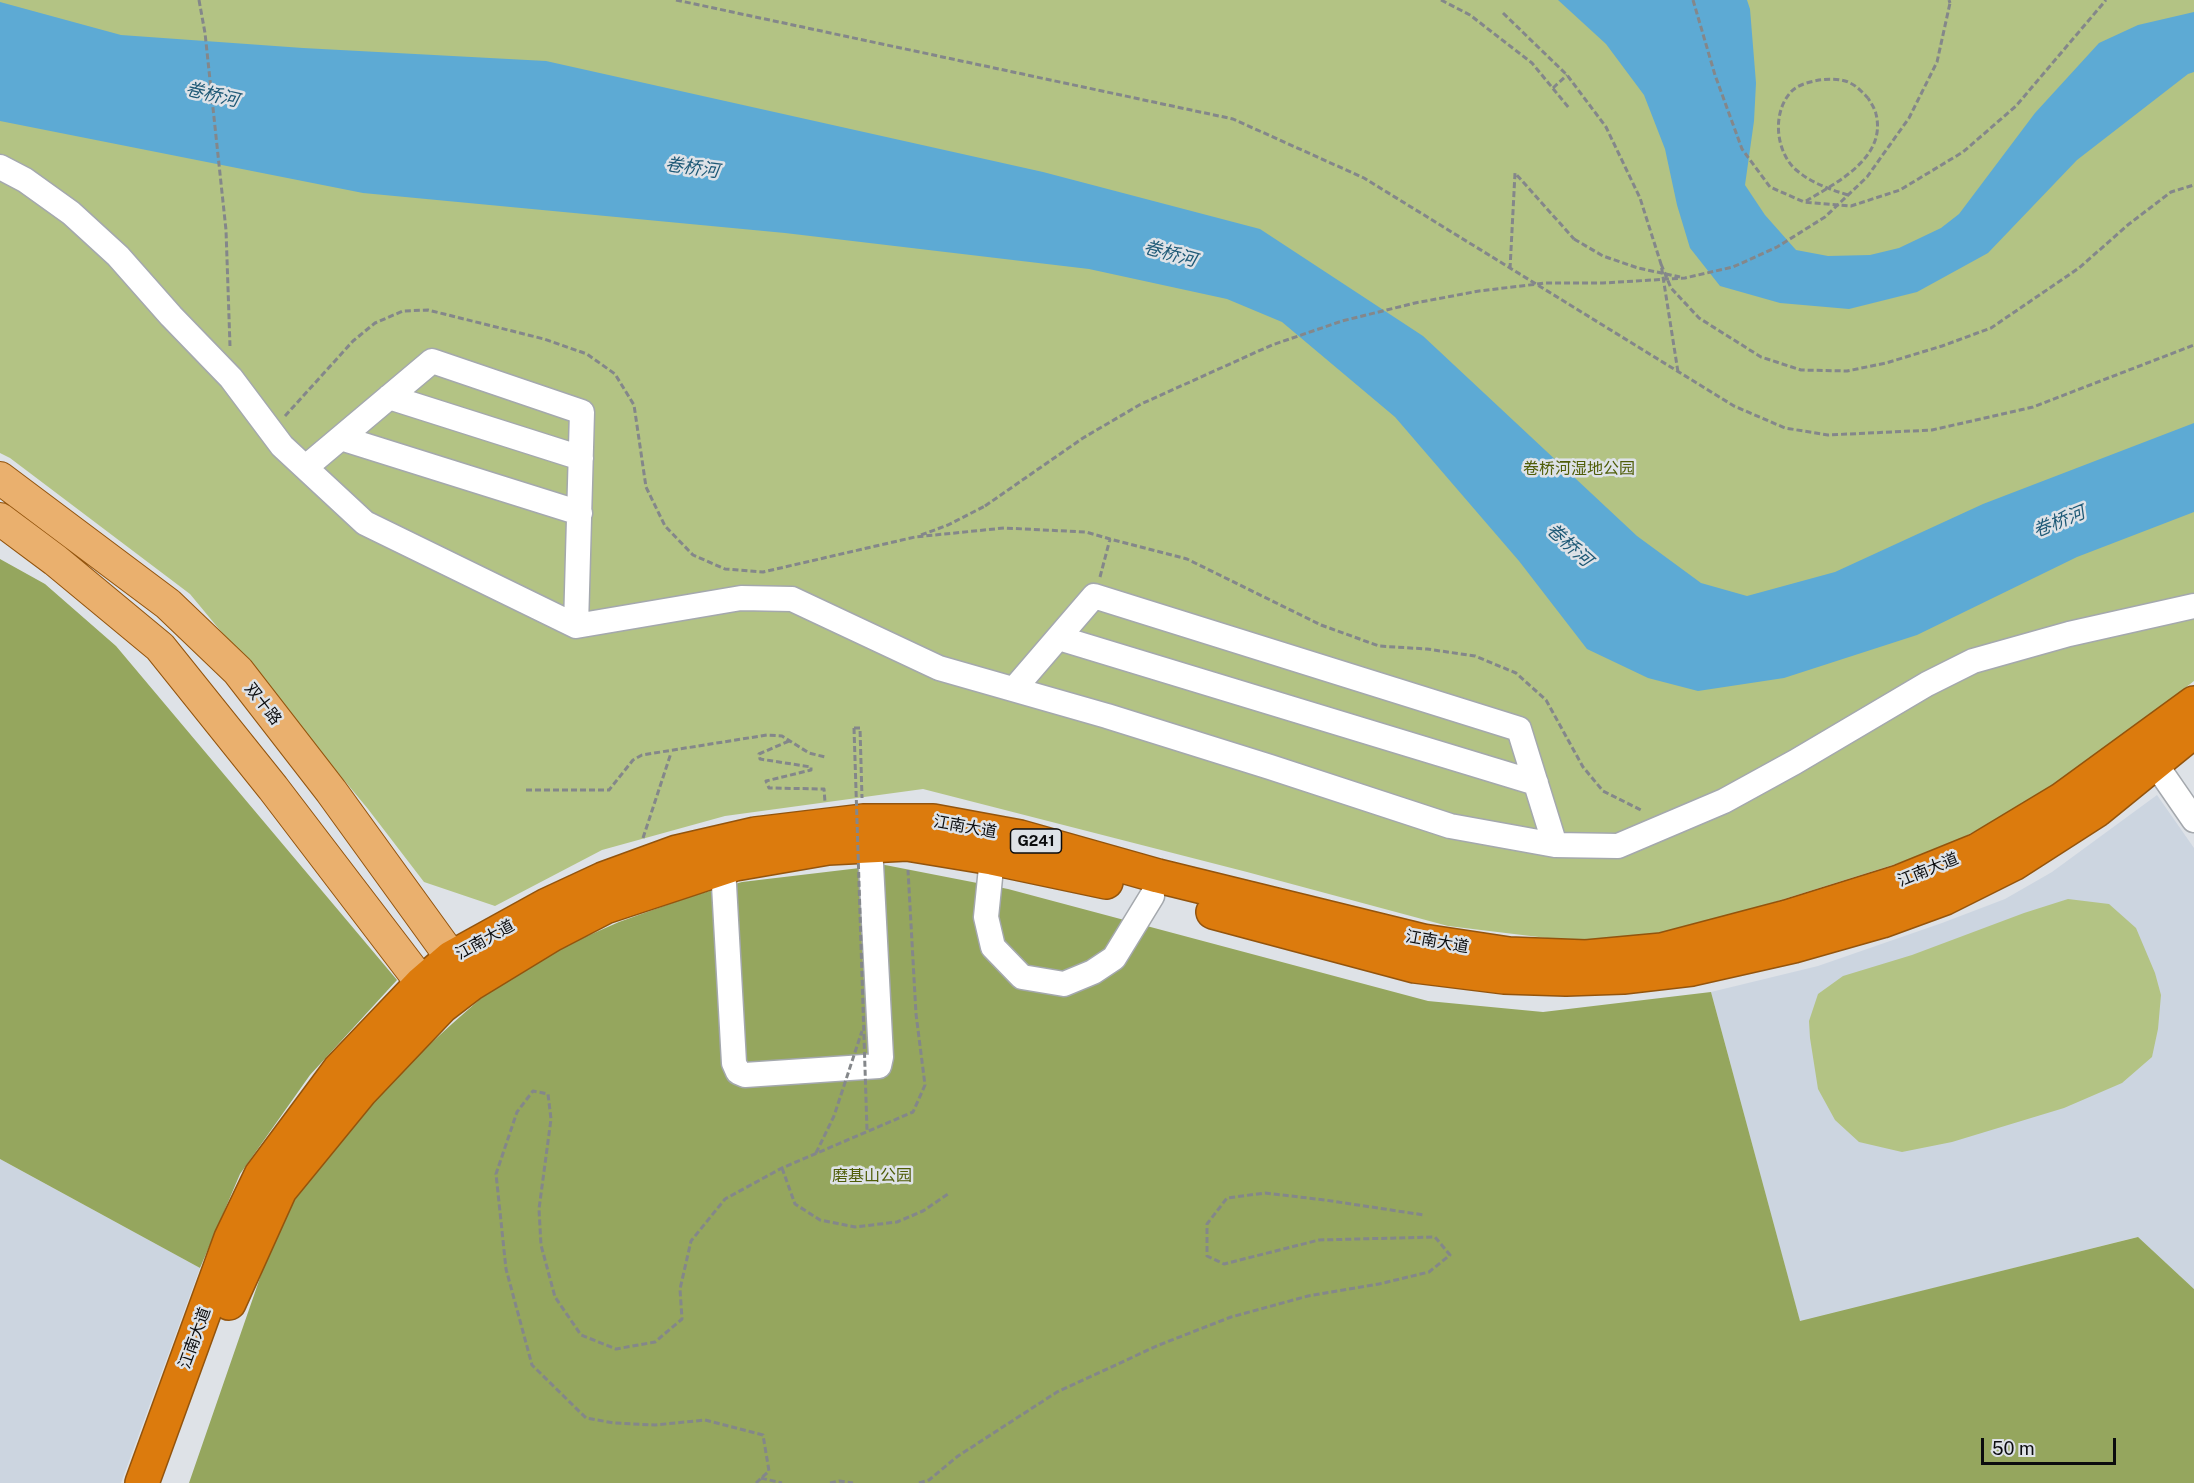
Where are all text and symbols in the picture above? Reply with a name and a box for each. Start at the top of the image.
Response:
water label: 卷桥河 [183,78,241,112]
water label: 卷桥河 [664,154,720,182]
water label: 卷桥河 [1141,237,1199,271]
park label: 卷桥河湿地公园 [1523,459,1635,479]
water label: 卷桥河 [2030,502,2088,542]
water label: 卷桥河 [1542,519,1596,571]
street label: 双十路 [241,679,285,729]
street label: 江南大道 [932,812,998,842]
road number: G241 [1010,829,1062,853]
street label: 江南大道 [1895,849,1961,891]
street label: 江南大道 [452,916,518,964]
street label: 江南大道 [1404,927,1470,957]
park label: 磨基山公园 [832,1166,912,1186]
street label: 江南大道 [175,1305,215,1371]
scale bar [1984,1426,2119,1464]
text: 50 m [1992,1438,2035,1459]

